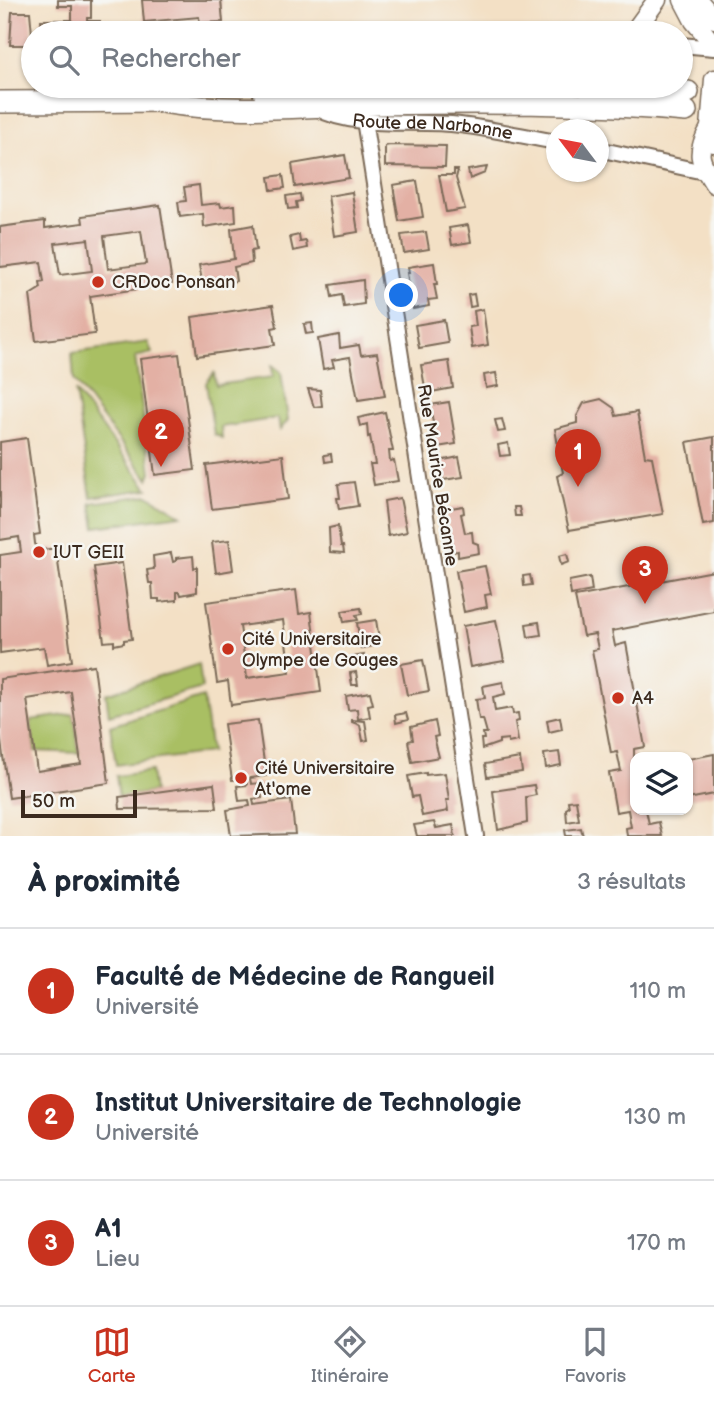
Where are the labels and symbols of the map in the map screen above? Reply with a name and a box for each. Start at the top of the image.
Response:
street label: Route de Narbonne [351,110,515,144]
north arrow [546,119,609,182]
place label: CRDoc Ponsan [112,272,235,293]
marker: CRDoc Ponsan [90,274,106,290]
your location [384,278,418,312]
street label: Rue Maurice Bécanne [413,383,462,568]
pin: 2 [138,409,184,467]
pin: 1 [555,429,601,487]
place label: IUT GEII [53,542,124,563]
marker: IUT GEII [31,544,47,560]
pin: 3 [622,546,668,604]
place label: Cité Universitaire Olympe de Gouges [242,629,398,671]
marker: Cité Universitaire Olympe de Gouges [220,641,236,657]
place label: A4 [632,688,654,709]
marker: A4 [610,690,626,706]
place label: Cité Universitaire At'ome [255,758,395,800]
marker: Cité Universitaire At'ome [233,770,249,786]
scale bar [21,787,136,819]

